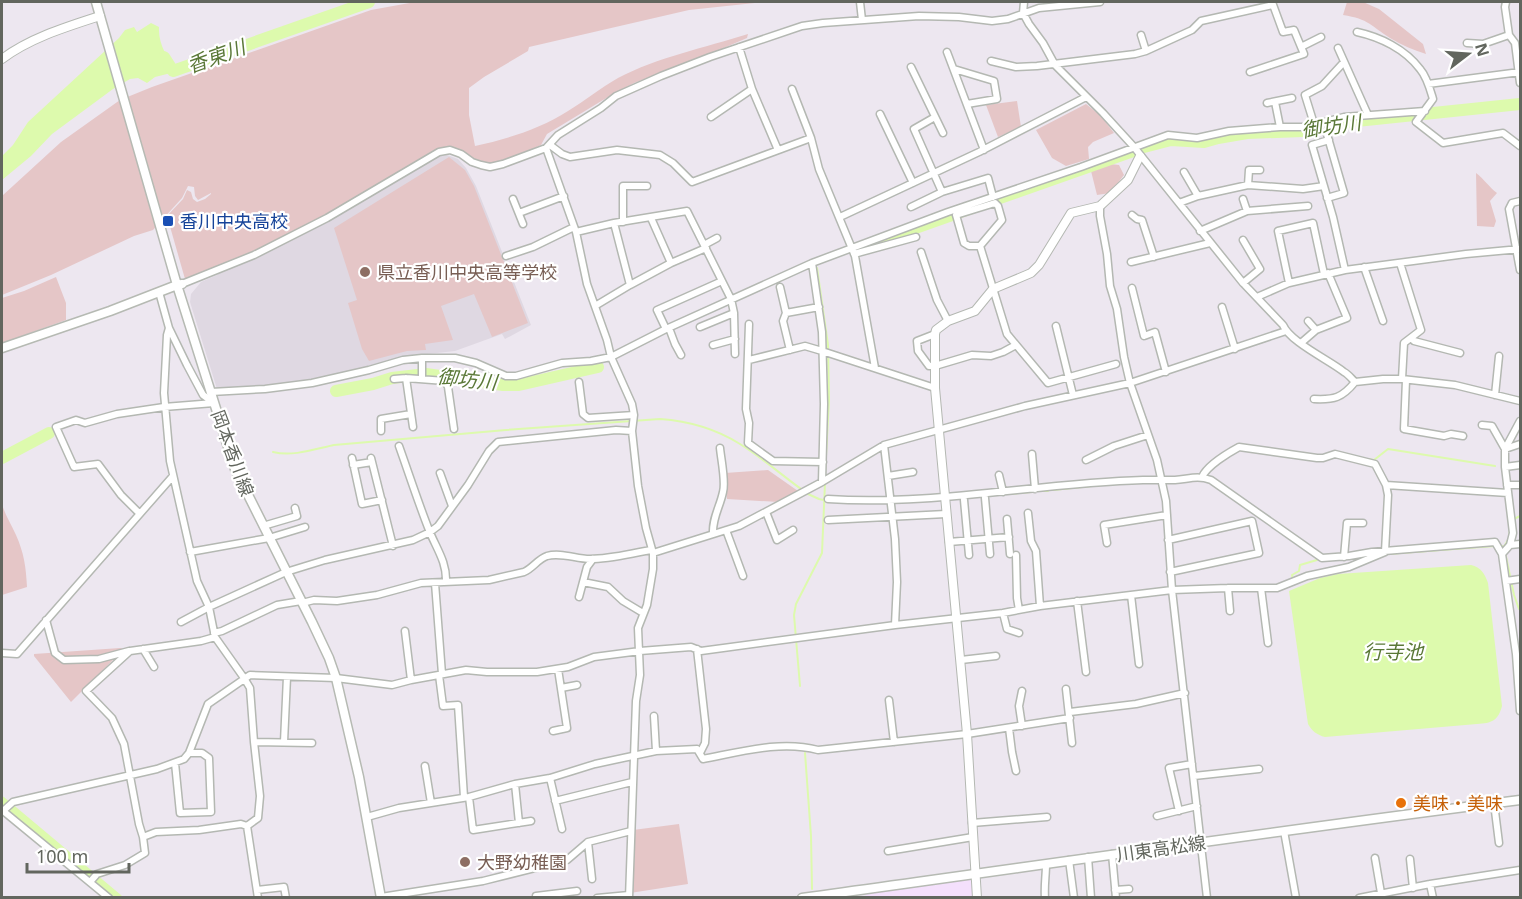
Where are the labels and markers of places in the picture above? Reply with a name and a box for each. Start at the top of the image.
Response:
place label: 香川中央高校 [180,209,288,233]
marker: 香川中央高校 [161,214,175,228]
place label: 県立香川中央高等学校 [377,260,557,284]
marker: 県立香川中央高等学校 [358,265,372,279]
place label: 美味・美味 [1413,791,1503,815]
marker: 美味・美味 [1394,796,1408,810]
place label: 大野幼稚園 [477,850,567,874]
marker: 大野幼稚園 [458,855,472,869]

